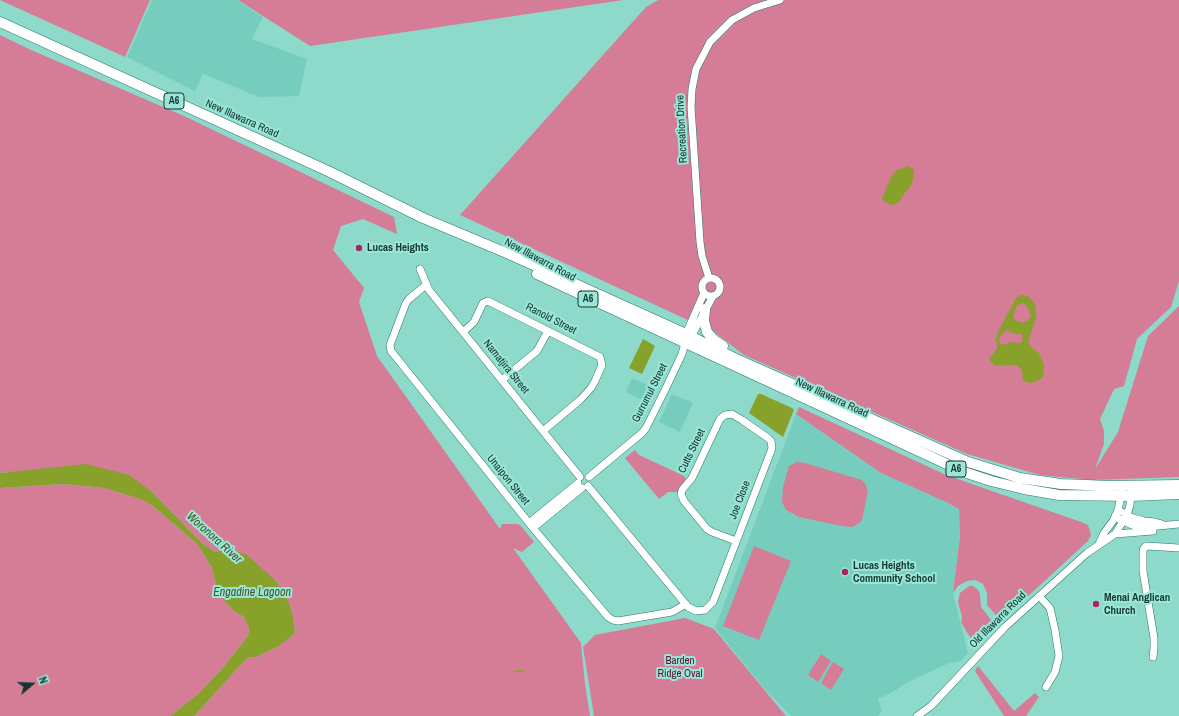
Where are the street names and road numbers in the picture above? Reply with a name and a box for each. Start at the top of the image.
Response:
road number: A6 [164,93,184,109]
street label: Recreation Drive [674,95,690,163]
street label: New Illawarra Road [203,97,281,141]
street label: New Illawarra Road [502,236,578,284]
road number: A6 [578,291,598,307]
street label: Ranold Street [523,301,579,337]
street label: Namatjira Street [480,337,532,397]
street label: Gurrumul Street [630,361,670,425]
street label: New Illawarra Road [794,375,870,421]
street label: Cutts Street [676,427,708,475]
street label: Unaipon Street [484,452,532,508]
road number: A6 [946,461,966,477]
street label: Joe Close [727,479,753,521]
street label: Old Illawarra Road [967,589,1029,651]

